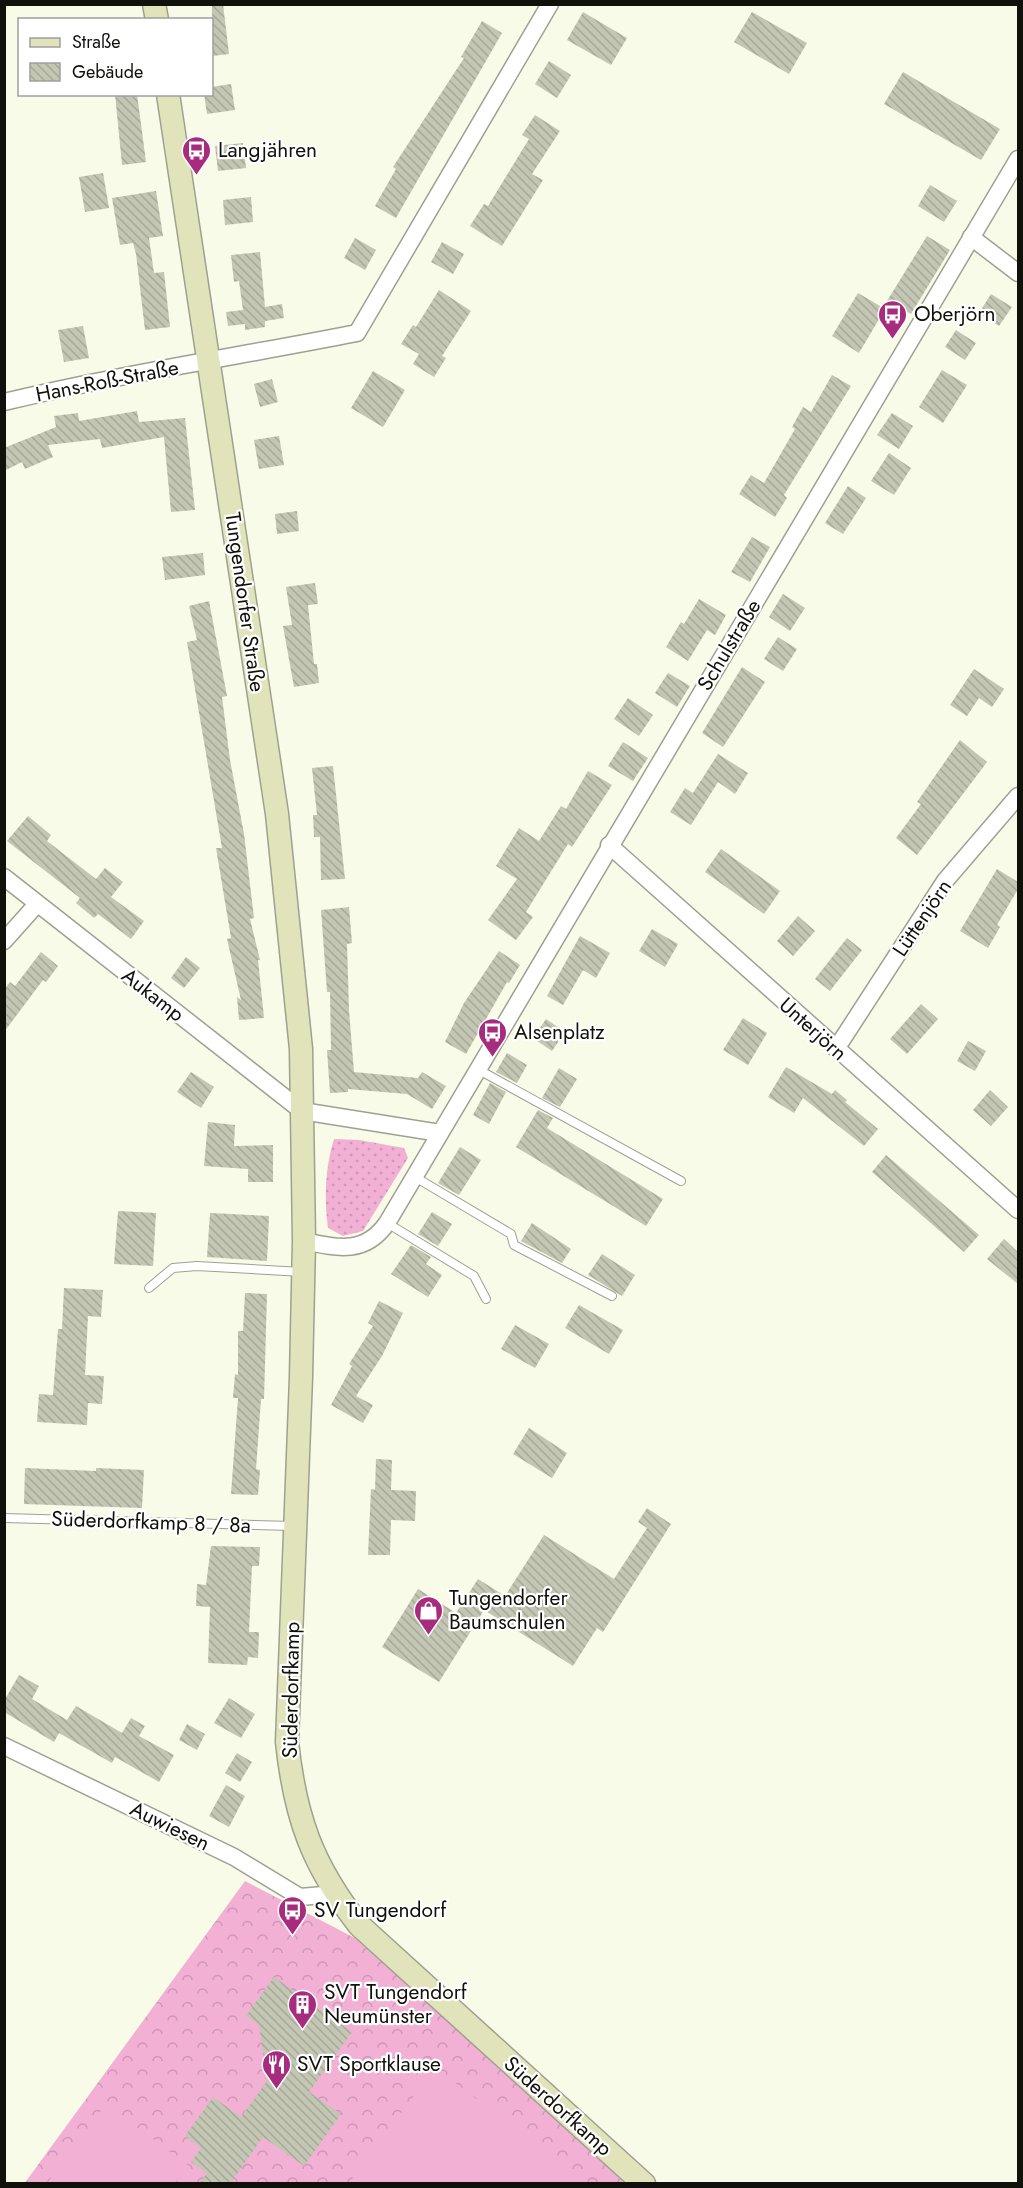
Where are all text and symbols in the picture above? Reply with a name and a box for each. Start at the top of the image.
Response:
legend [18,18,213,96]
text: Straße [72,29,120,55]
text: Gebäude [72,59,143,85]
bus stop icon: Langjähren [181,134,213,176]
place label: Langjähren [218,135,317,165]
bus stop icon: Oberjörn [877,298,909,340]
place label: Oberjörn [914,299,996,329]
street label: Hans-Roß-Straße [33,352,181,410]
street label: Tungendorfer Straße [218,510,273,694]
street label: Schulstraße [690,593,768,696]
street label: Lüttenjörn [885,873,959,963]
street label: Aukamp [115,961,191,1029]
street label: Unterjörn [772,990,854,1068]
bus stop icon: Alsenplatz [477,1016,509,1058]
place label: Alsenplatz [514,1017,605,1047]
street label: Süderdorfkamp 8 / 8a [51,1504,251,1540]
place label: Tungendorfer Baumschulen [449,1583,568,1637]
shop icon: Tungendorfer Baumschulen [412,1594,444,1636]
street label: Süderdorfkamp [275,1621,307,1759]
street label: Auwiesen [125,1794,215,1858]
bus stop icon: SV Tungendorf [277,1894,309,1936]
place label: SV Tungendorf [314,1895,447,1925]
place label: SVT Tungendorf Neumünster [324,1977,468,2031]
building icon: SVT Tungendorf Neumünster [287,1988,319,2030]
restaurant icon: SVT Sportklause [260,2048,292,2090]
place label: SVT Sportklause [297,2049,441,2079]
street label: Süderdorfkamp [497,2049,619,2163]

